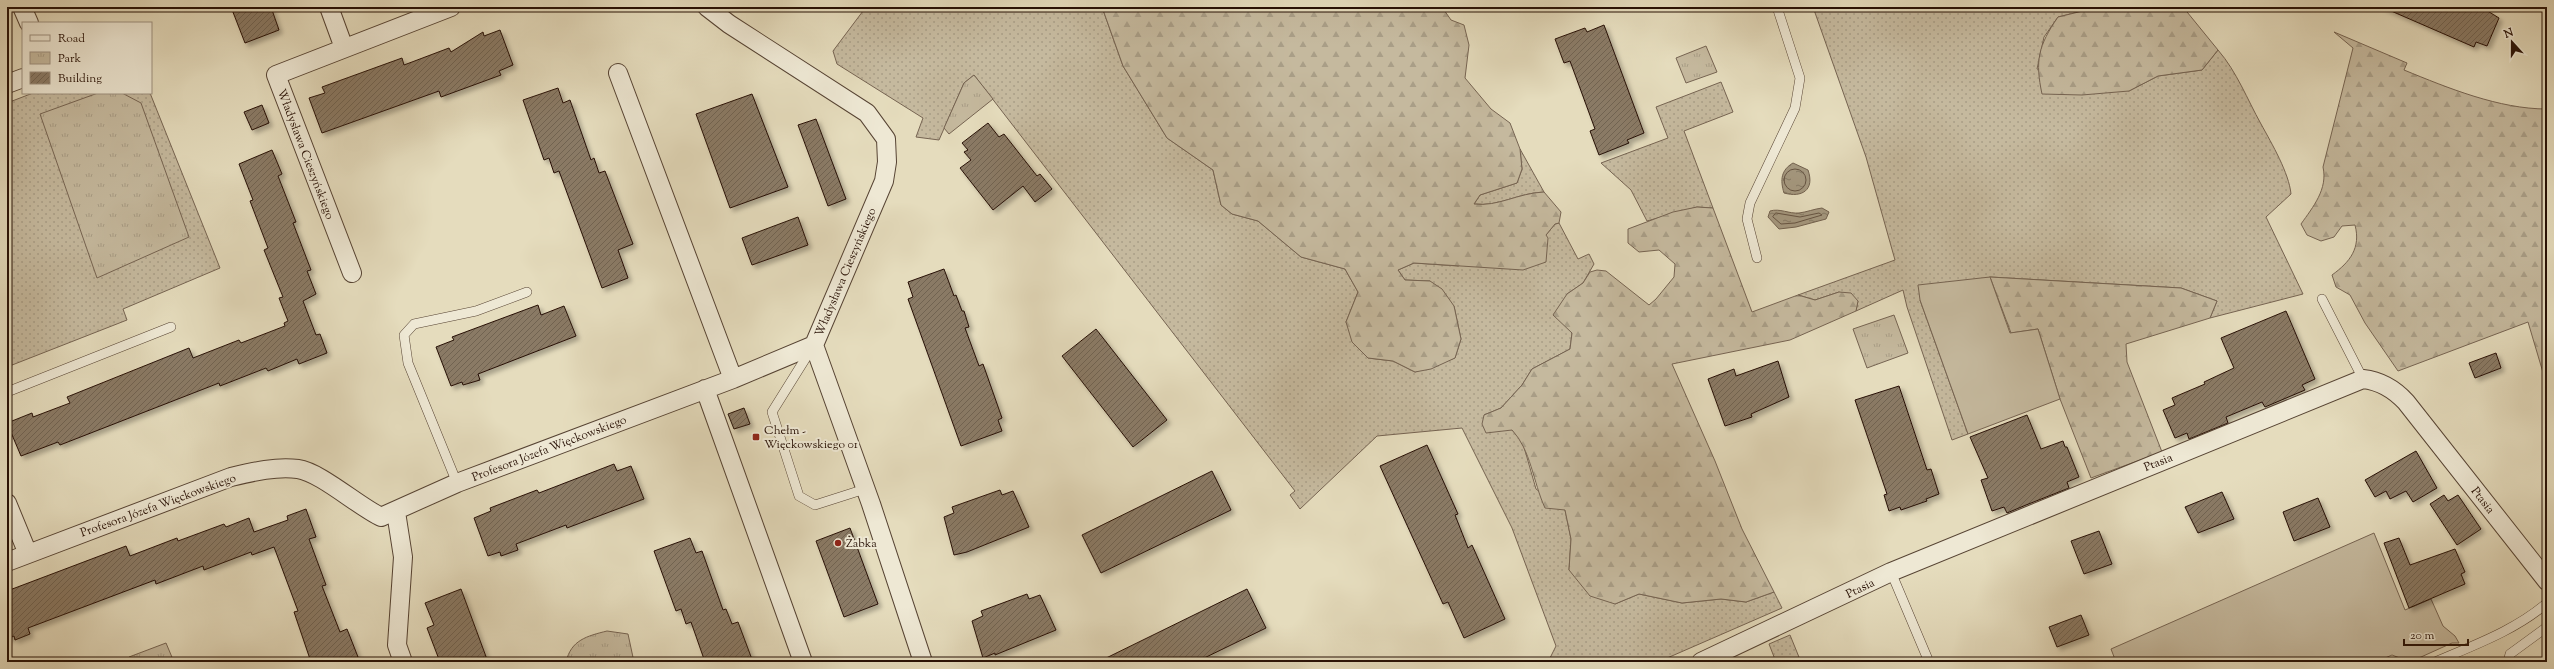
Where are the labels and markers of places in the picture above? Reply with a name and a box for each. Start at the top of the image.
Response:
place label: Chełm - Więckowskiego 01 [764,422,858,454]
marker: Chełm - Więckowskiego 01 [751,432,761,442]
place label: Żabka [846,535,877,553]
marker: Żabka [833,538,843,548]

